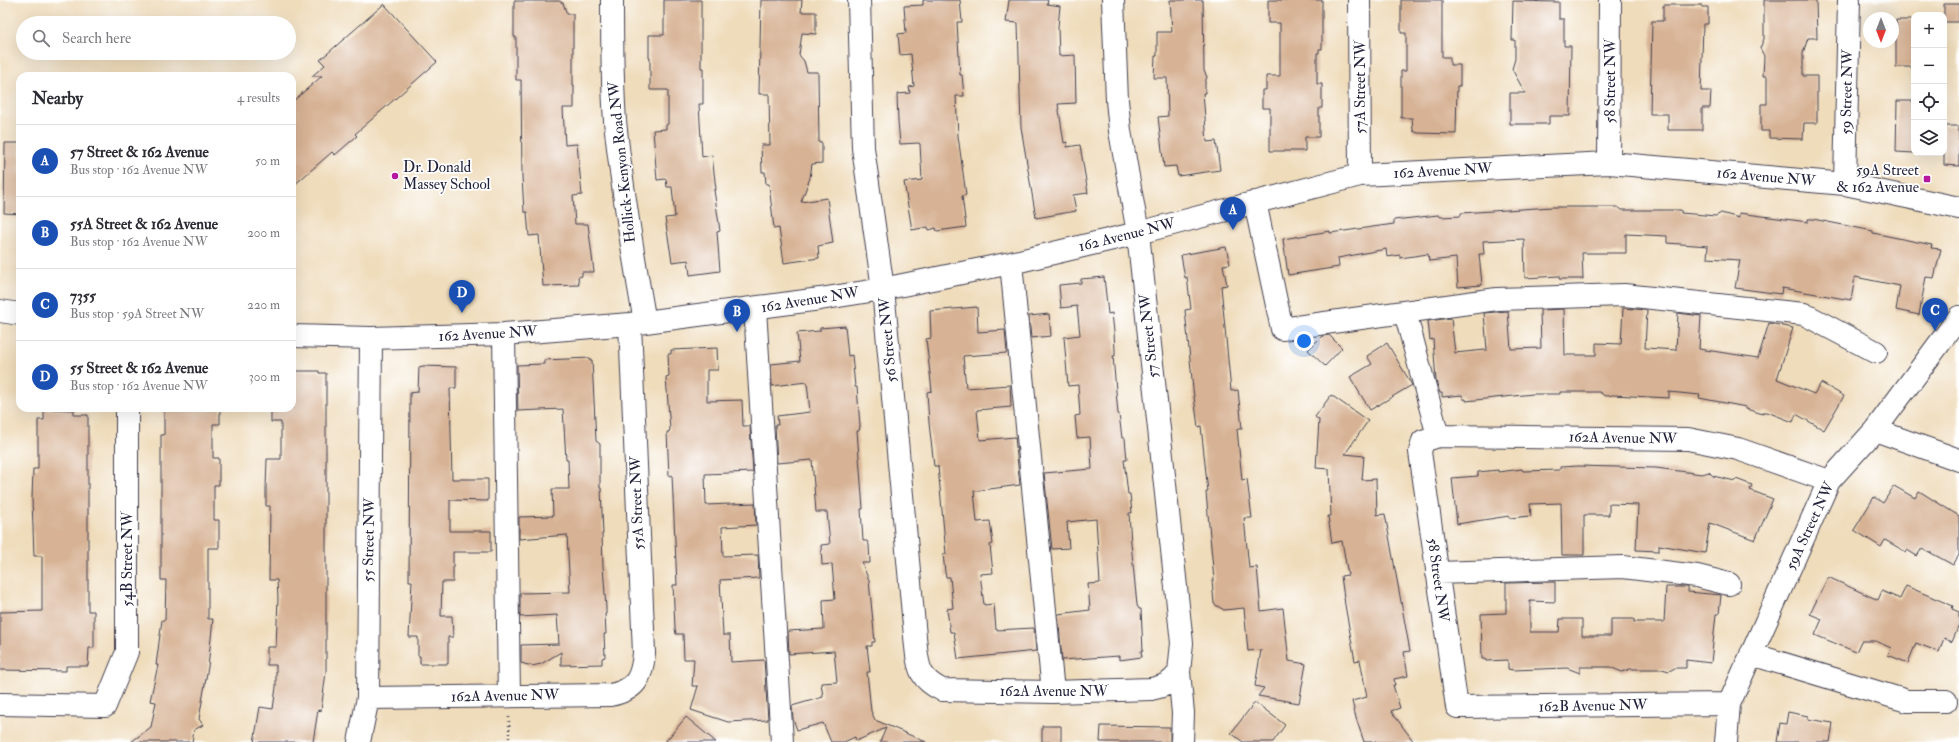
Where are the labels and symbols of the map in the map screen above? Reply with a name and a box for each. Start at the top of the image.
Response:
north arrow [1863,12,1899,48]
street label: 58 Street NW [1601,38,1620,123]
street label: 57A Street NW [1351,39,1370,134]
street label: 59 Street NW [1837,48,1857,135]
street label: Hollick-Kenyon Road NW [604,80,640,244]
place label: Dr. Donald Massey School [403,158,491,194]
street label: 162 Avenue NW [1393,159,1494,183]
place label: 59A Street & 162 Avenue [1836,161,1919,197]
street label: 162 Avenue NW [1716,163,1817,191]
marker: Dr. Donald Massey School [390,171,400,181]
marker: 59A Street & 162 Avenue [1922,174,1932,184]
pin: A [1220,197,1246,230]
street label: 162 Avenue NW [1077,214,1178,256]
pin: D [449,280,475,313]
street label: 162 Avenue NW [760,283,861,317]
street label: 57 Street NW [1135,292,1163,379]
street label: 56 Street NW [875,296,901,383]
pin: C [1922,298,1948,331]
pin: B [724,299,750,332]
street label: 162 Avenue NW [438,322,539,346]
your location [1294,331,1314,351]
street label: 162A Avenue NW [1569,428,1678,448]
street label: 55A Street NW [626,455,648,550]
street label: 59A Street NW [1781,478,1839,573]
street label: 55 Street NW [359,497,379,582]
street label: 54B Street NW [118,511,137,607]
street label: 58 Street NW [1423,537,1453,624]
street label: 162A Avenue NW [1000,682,1109,701]
street label: 162A Avenue NW [451,686,560,706]
street label: 162B Avenue NW [1538,696,1648,716]

